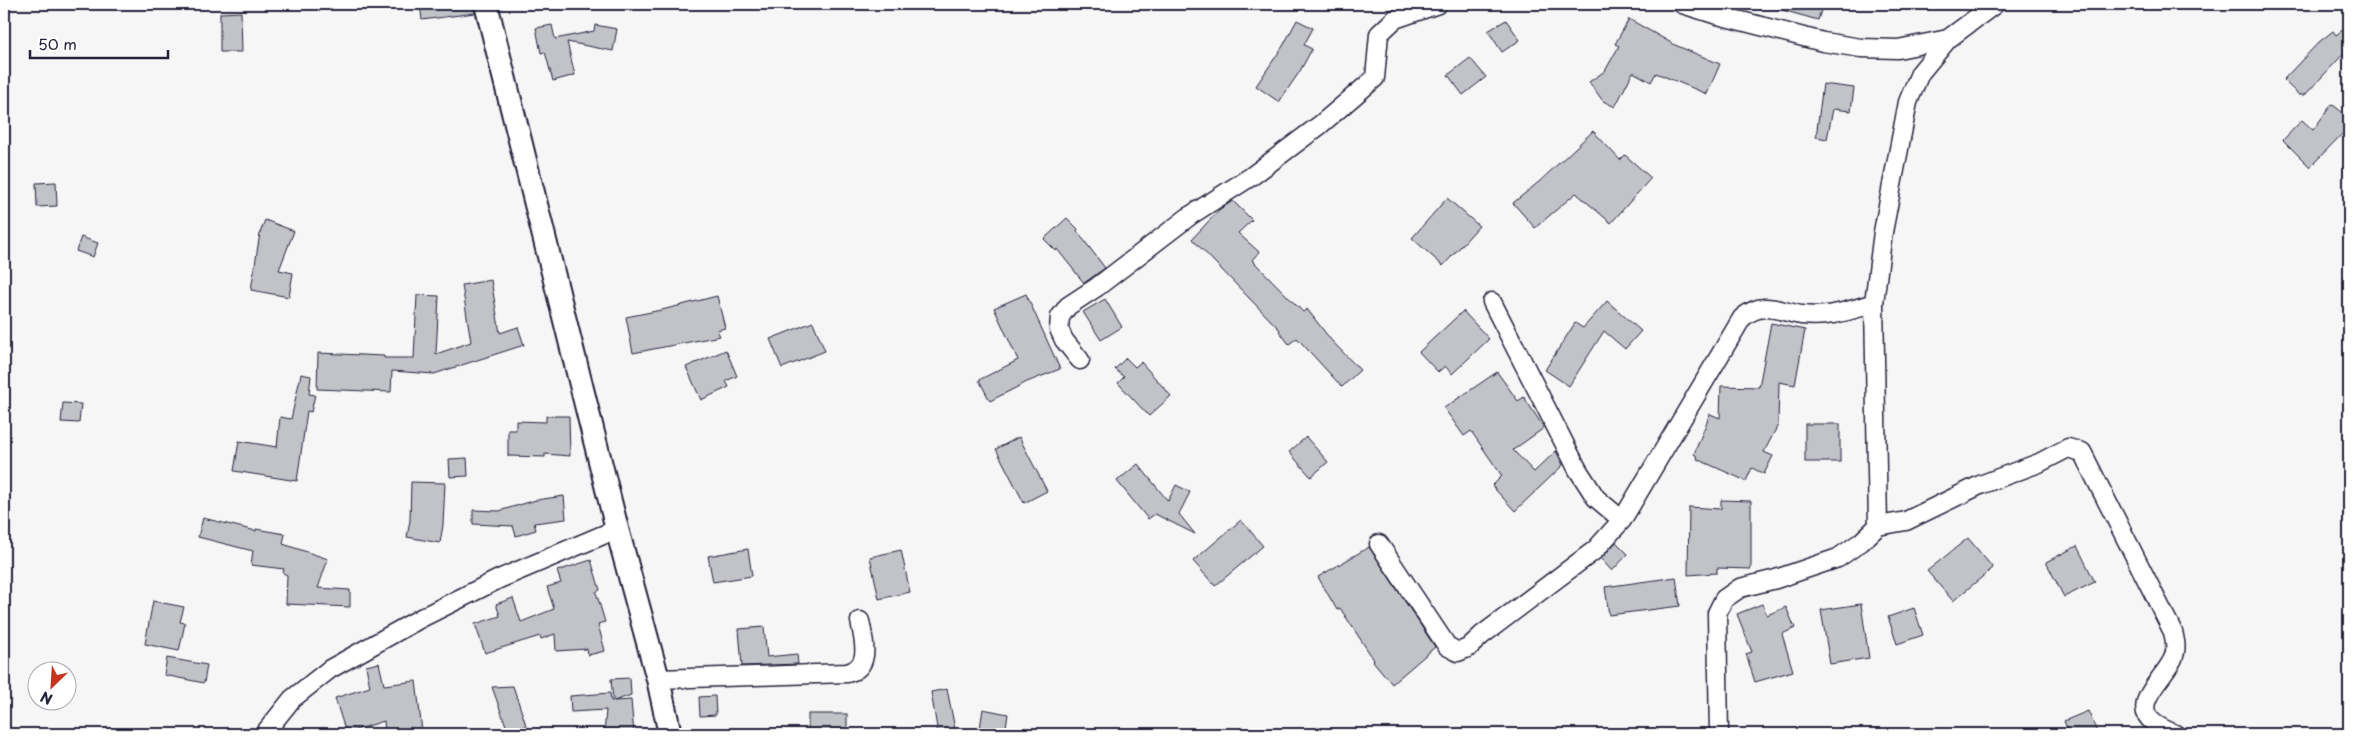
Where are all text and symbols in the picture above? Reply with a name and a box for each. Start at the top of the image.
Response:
scale bar [30,28,168,60]
text: 50 m [38,32,77,55]
north arrow [28,660,78,710]
text: N [37,686,56,710]

